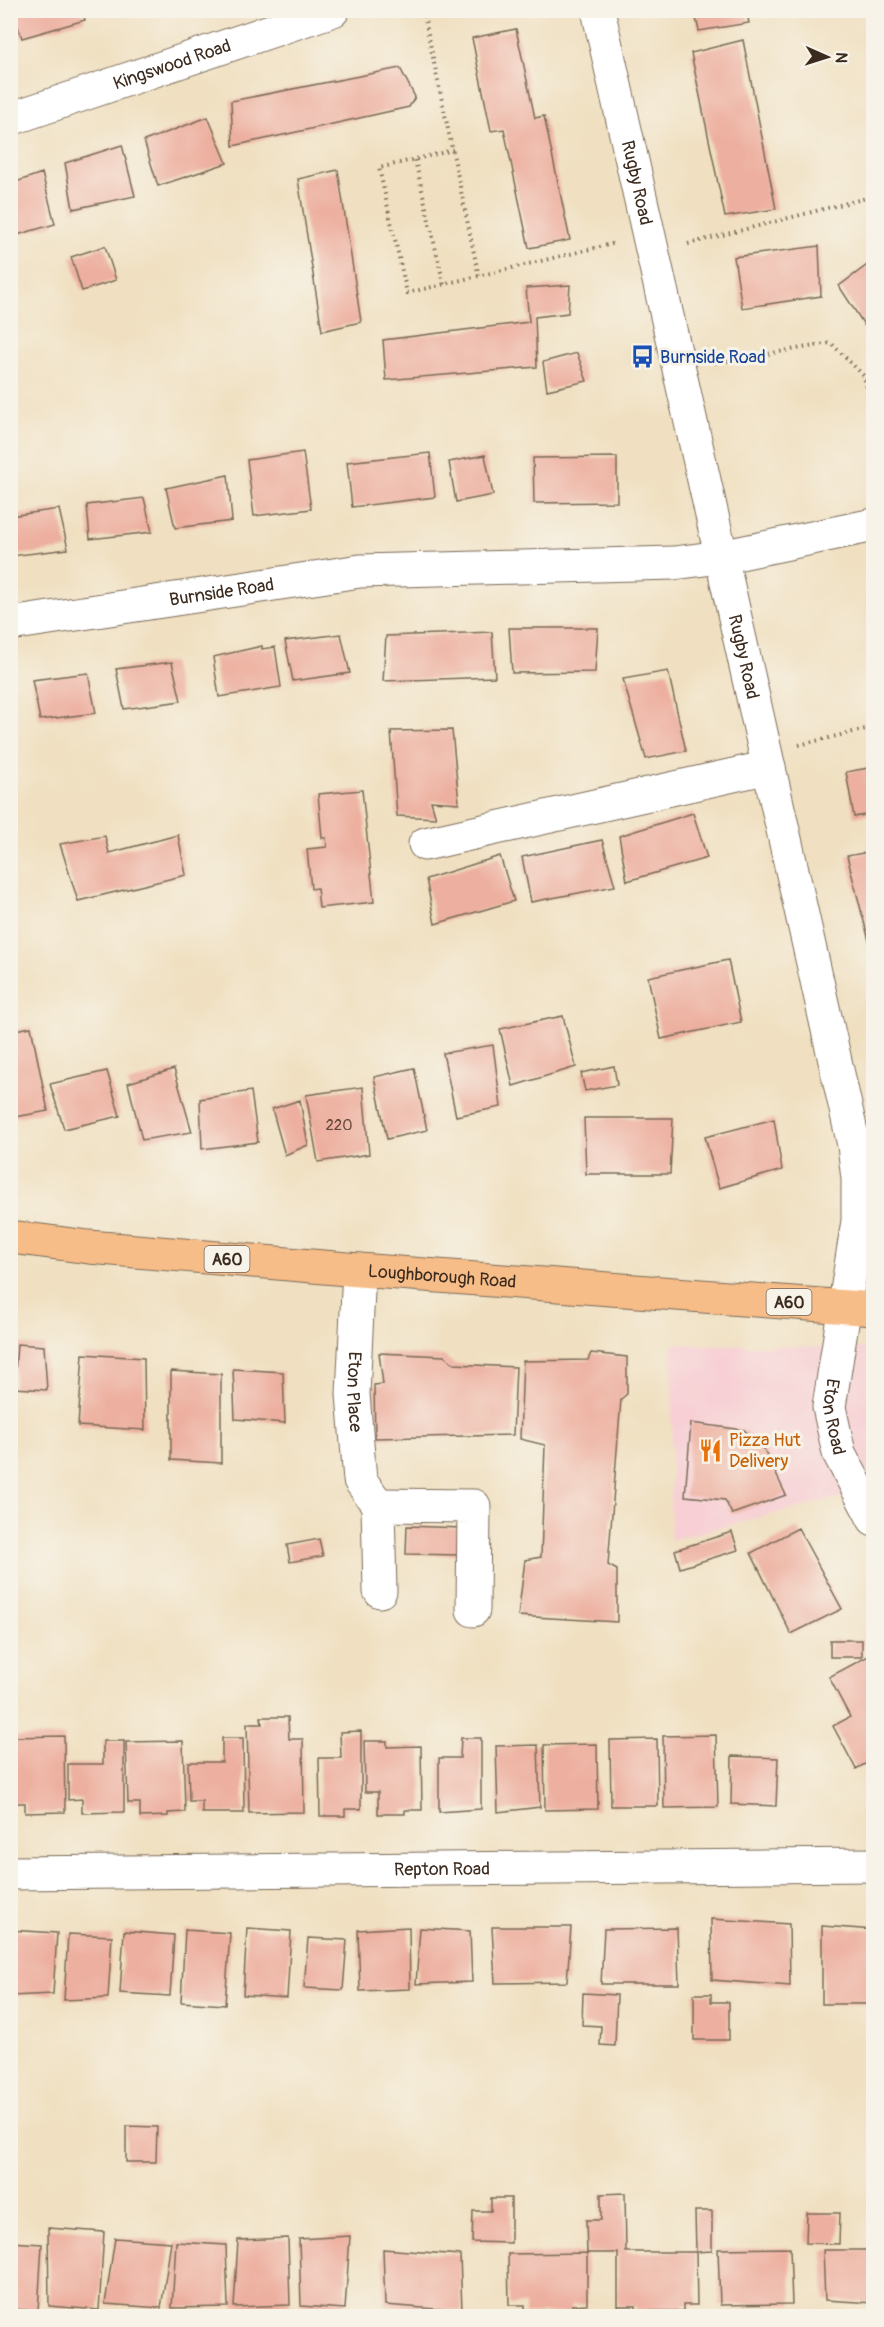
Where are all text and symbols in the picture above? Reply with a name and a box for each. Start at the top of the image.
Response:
north arrow [797,27,857,87]
street label: Kingswood Road [110,34,234,95]
text: N [831,52,851,64]
street label: Rugby Road [616,138,657,227]
bus stop icon: Burnside Road [629,344,655,370]
place label: Burnside Road [660,346,766,369]
street label: Burnside Road [168,573,276,612]
street label: Rugby Road [723,612,764,701]
house number: 220 [325,1116,353,1135]
road number: A60 [204,1246,250,1272]
street label: Loughborough Road [367,1260,517,1294]
road number: A60 [766,1289,812,1315]
street label: Eton Place [341,1351,367,1433]
street label: Eton Road [817,1377,850,1457]
place label: Pizza Hut Delivery [729,1429,802,1473]
restaurant icon: Pizza Hut Delivery [698,1437,724,1463]
street label: Repton Road [394,1858,490,1881]

